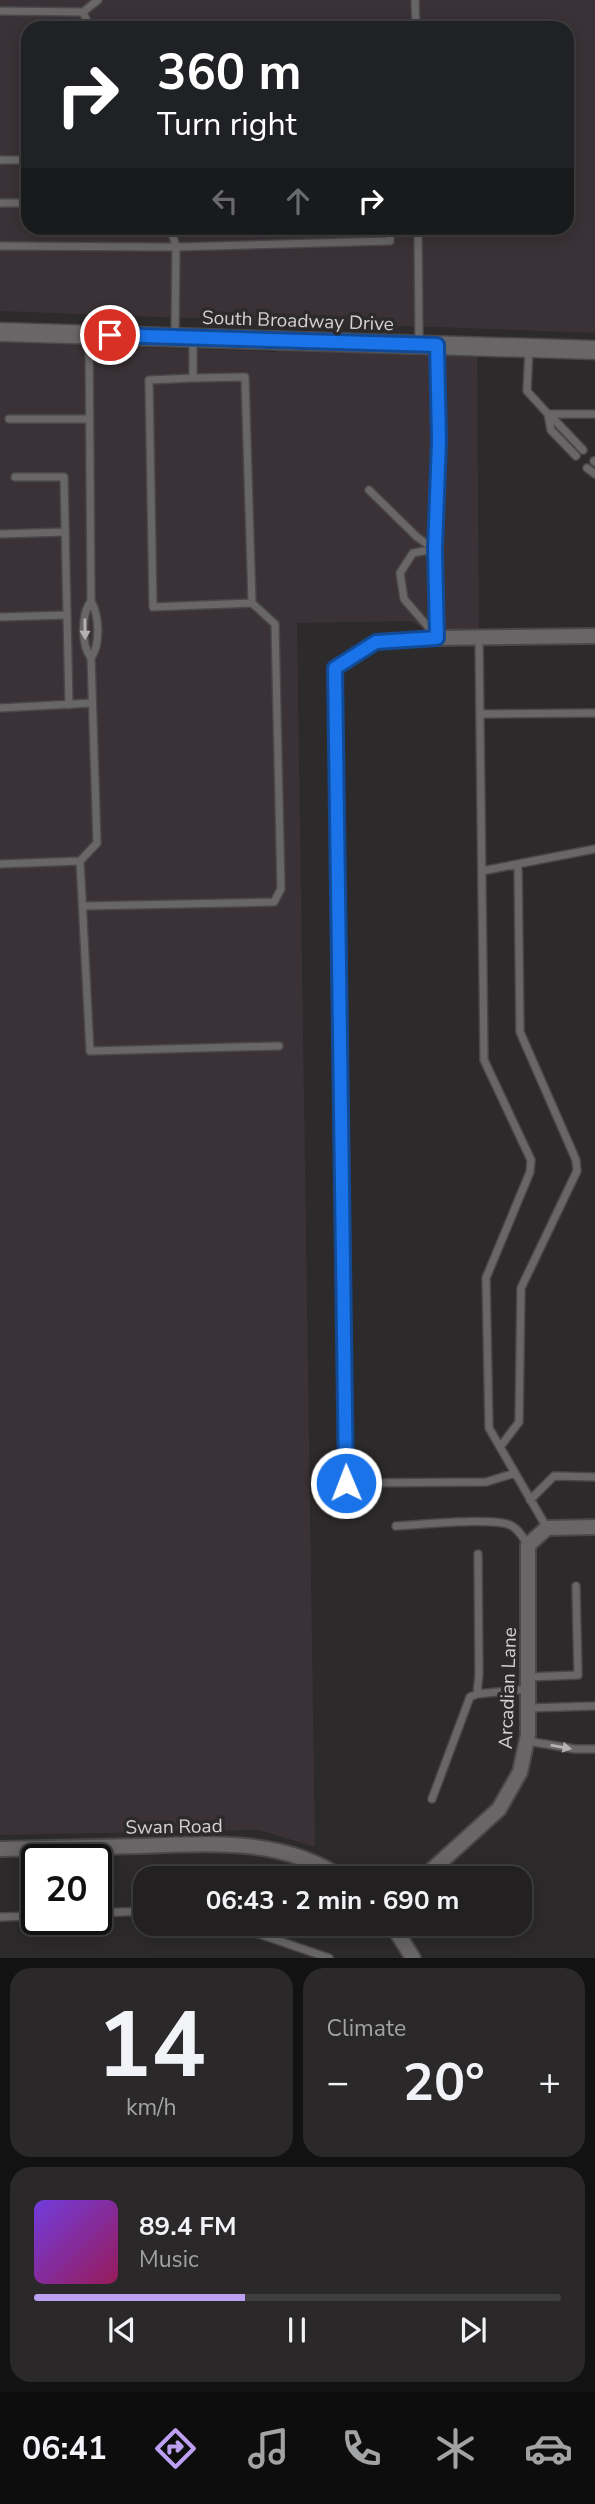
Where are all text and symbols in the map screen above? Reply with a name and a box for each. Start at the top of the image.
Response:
text: 360 m [157,39,301,106]
icon: right [42,49,133,140]
text: Turn right [157,103,297,146]
icon: left [206,182,244,220]
icon: ahead [279,182,317,220]
icon: right [352,182,390,220]
pin [80,305,140,365]
street label: South Broadway Drive [202,305,394,337]
icon: arrive [91,316,129,354]
one-way arrow [79,619,91,641]
position arrow [309,1446,383,1520]
street label: Arcadian Lane [493,1627,523,1749]
one-way arrow [550,1742,572,1753]
street label: Swan Road [125,1813,223,1841]
speed limit sign: 20 [21,1844,112,1935]
text: 06:43 · 2 min · 690 m [206,1883,459,1918]
text: 14 [97,1984,206,2108]
text: Climate [327,2013,406,2044]
text: 20° [403,2047,485,2118]
text: − [327,2057,349,2108]
text: + [538,2057,561,2108]
text: km/h [126,2092,177,2123]
text: 89.4 FM [139,2209,236,2244]
text: Music [139,2244,199,2275]
icon: previous [103,2311,141,2349]
icon: pause [278,2311,316,2349]
icon: next [454,2311,492,2349]
icon: directions [151,2424,200,2473]
icon: music [244,2424,293,2473]
icon: phone [337,2424,386,2473]
icon: climate [431,2424,480,2473]
icon: car [524,2424,573,2473]
text: 06:41 [22,2427,107,2470]

